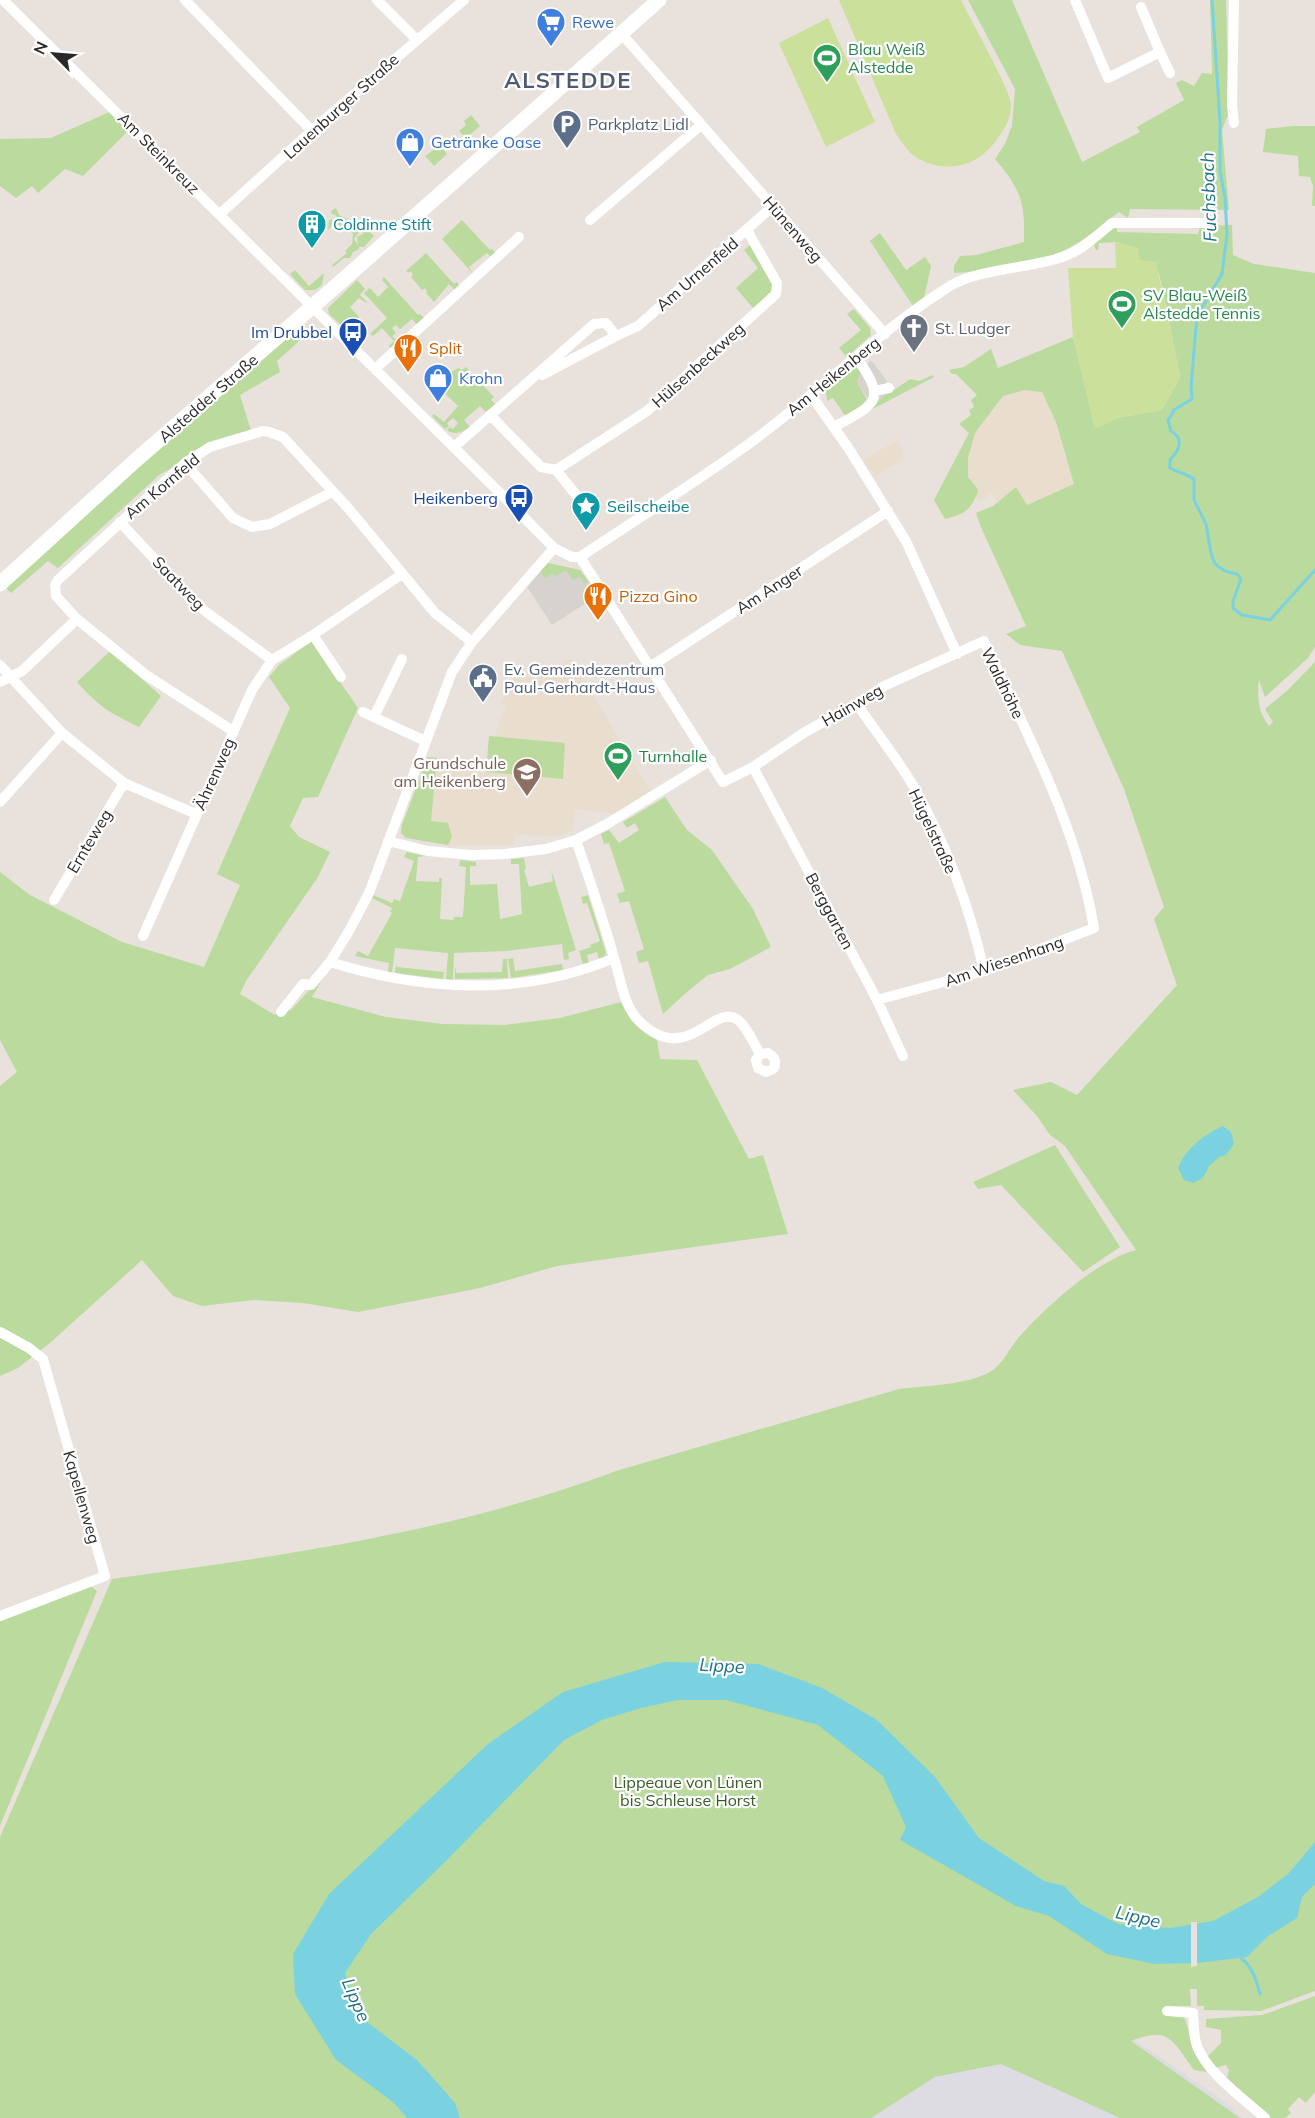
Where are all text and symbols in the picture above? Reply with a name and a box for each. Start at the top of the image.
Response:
supermarket icon: Rewe [535,6,567,48]
place label: Rewe [572,12,614,32]
north arrow [24,24,84,84]
text: N [29,38,52,57]
place label: Blau Weiß Alstedde [848,39,925,77]
sports icon: Blau Weiß Alstedde [811,42,843,84]
street label: Lauenburger Straße [279,49,403,163]
district label: ALSTEDDE [504,66,632,94]
street label: Am Steinkreuz [114,108,204,198]
parking icon: Parkplatz Lidl [551,108,583,150]
place label: Parkplatz Lidl [588,114,689,134]
shop icon: Getränke Oase [394,126,426,168]
place label: Getränke Oase [431,132,541,152]
water label: Fuchsbach [1195,152,1222,242]
street label: Hünenweg [759,192,827,266]
building icon: Coldinne Stift [296,208,328,250]
place label: Coldinne Stift [333,214,432,234]
street label: Am Urnenfeld [652,233,742,315]
place label: SV Blau-Weiß Alstedde Tennis [1143,285,1260,323]
sports icon: SV Blau-Weiß Alstedde Tennis [1106,288,1138,330]
church icon: St. Ludger [898,312,930,354]
bus stop icon: Im Drubbel [337,316,369,358]
street label: Hülsenbeckweg [648,318,748,412]
place label: St. Ludger [935,318,1010,338]
place label: Im Drubbel [251,322,332,342]
restaurant icon: Split [392,332,424,374]
street label: Am Heikenberg [782,332,884,420]
place label: Split [429,338,462,358]
street label: Alstedder Straße [154,349,262,447]
shop icon: Krohn [422,362,454,404]
place label: Krohn [459,368,503,388]
street label: Am Kornfeld [121,449,203,523]
bus stop icon: Heikenberg [503,482,535,524]
place label: Heikenberg [413,488,498,508]
place icon: Seilscheibe [570,490,602,532]
place label: Seilscheibe [607,496,689,516]
street label: Saatweg [149,552,209,614]
street label: Am Anger [732,560,806,618]
restaurant icon: Pizza Gino [582,580,614,622]
place label: Pizza Gino [619,586,698,606]
street label: Waldhöhe [977,644,1029,722]
place label: Ev. Gemeindezentrum Paul-Gerhardt-Haus [504,659,664,697]
public building icon: Ev. Gemeindezentrum Paul-Gerhardt-Haus [467,662,499,704]
street label: Hainweg [818,680,886,730]
street label: Ährenweg [189,735,239,813]
sports icon: Turnhalle [602,740,634,782]
place label: Turnhalle [639,746,707,766]
place label: Grundschule am Heikenberg [394,753,506,791]
school or university icon: Grundschule am Heikenberg [511,756,543,798]
street label: Hügelstraße [905,785,961,877]
street label: Ernteweg [62,805,116,877]
street label: Berggarten [801,869,859,953]
street label: Am Wiesenhang [942,931,1066,991]
street label: Kapellenweg [59,1448,105,1546]
water label: Lippe [699,1653,746,1678]
park label: Lippeaue von Lünen bis Schleuse Horst [614,1772,762,1810]
water label: Lippe [1113,1900,1163,1933]
water label: Lippe [337,1974,376,2025]

